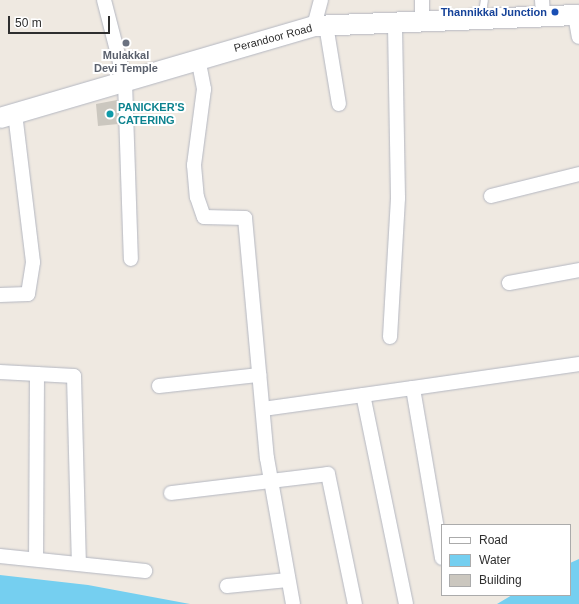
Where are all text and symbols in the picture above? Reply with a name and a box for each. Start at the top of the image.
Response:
place label: Thannikkal Junction [441,5,547,19]
marker: Thannikkal Junction [550,7,560,17]
scale bar [10,8,112,34]
text: 50 m [15,16,42,30]
street label: Perandoor Road [232,21,314,55]
marker: Mulakkal Devi Temple [121,38,131,48]
place label: Mulakkal Devi Temple [94,49,158,75]
place label: PANICKER'S CATERING [118,101,185,127]
marker: PANICKER'S CATERING [105,109,115,119]
legend [441,524,571,596]
text: Road [479,533,508,547]
text: Water [479,553,511,567]
text: Building [479,573,522,587]

